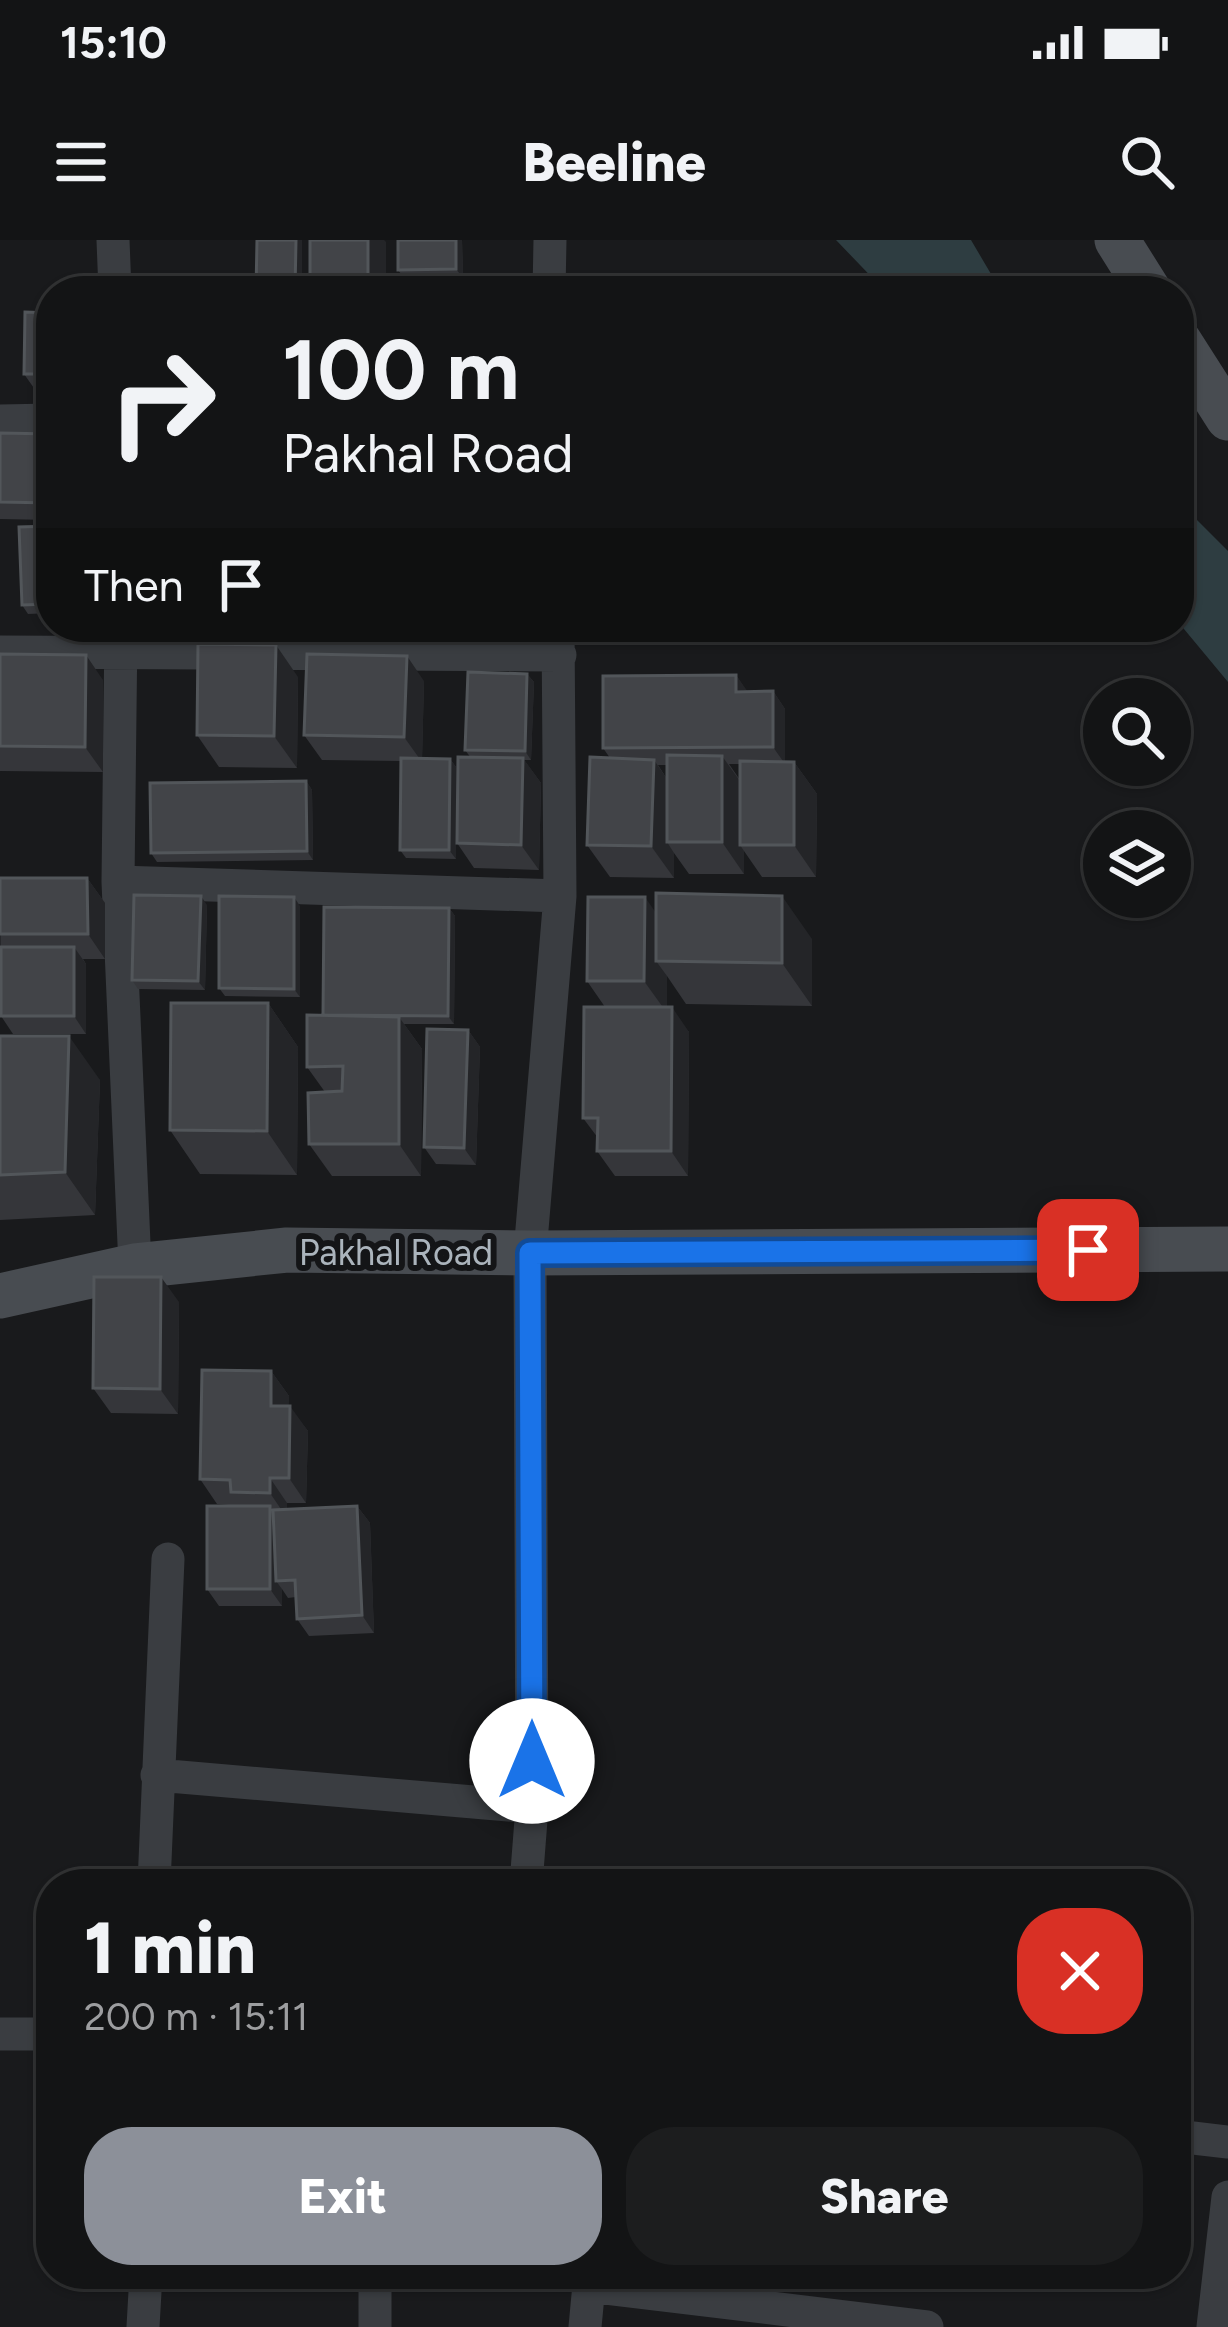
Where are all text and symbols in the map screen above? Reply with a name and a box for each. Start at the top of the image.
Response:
text: 15:10 [60,15,167,69]
icon: menu [48,129,114,195]
icon: search [1114,129,1180,195]
text: Beeline [522,130,706,195]
text: 100 m [282,319,520,420]
icon: right [84,324,240,480]
text: Pakhal Road [282,421,574,486]
icon: arrive [208,552,274,618]
text: Then [84,558,184,612]
map controls [1083,678,1191,918]
button: search [1083,678,1191,786]
button: layers [1083,810,1191,918]
pin [1037,1199,1139,1301]
icon: arrive [1055,1217,1121,1283]
street label: Pakhal Road [299,1231,493,1274]
position arrow [469,1698,595,1824]
text: 1 min [84,1905,256,1991]
button: close [1017,1908,1143,2034]
text: 200 m · 15:11 [84,1993,308,2040]
button: Exit [84,2127,602,2265]
button: Share [626,2127,1143,2265]

